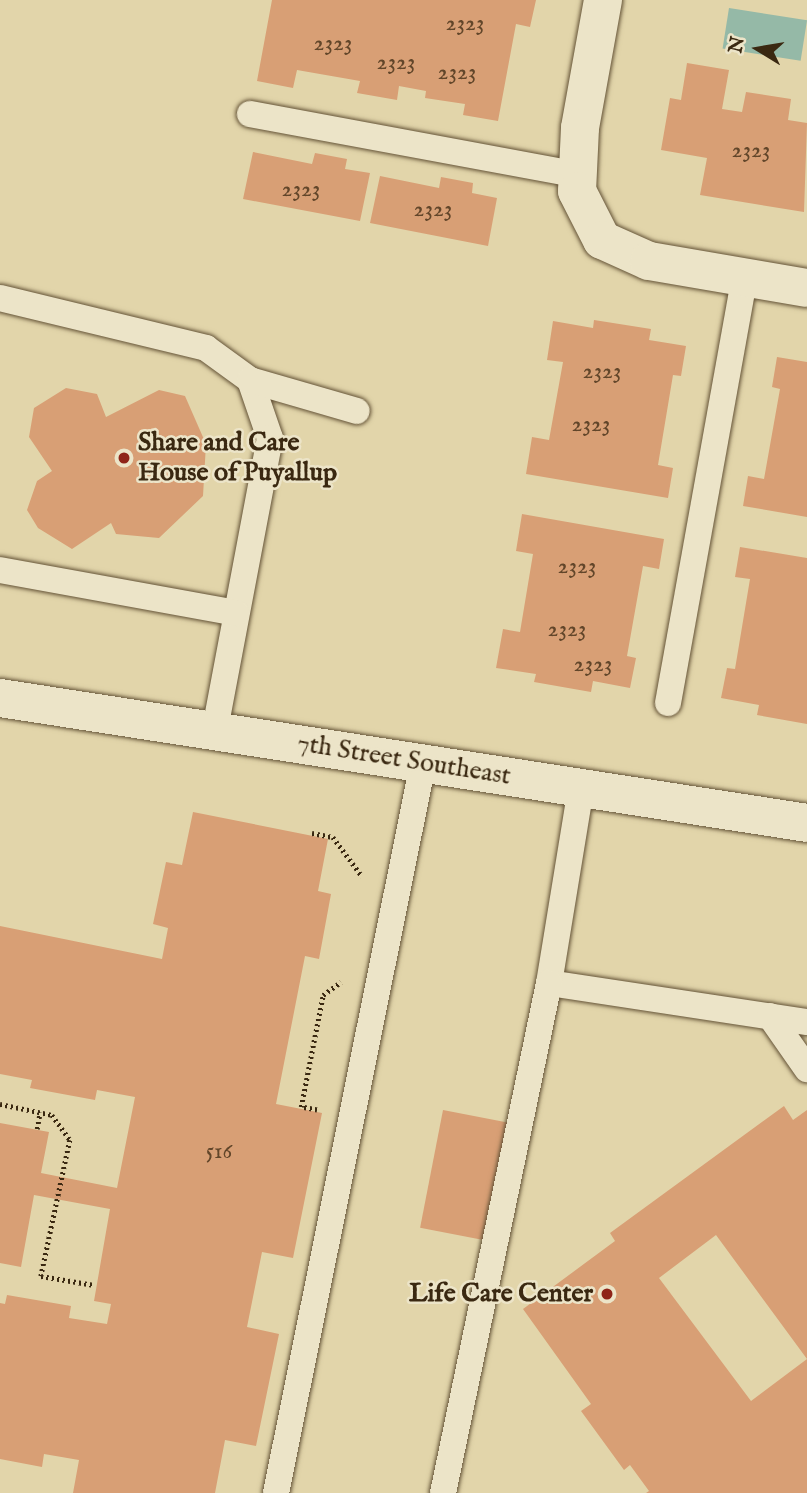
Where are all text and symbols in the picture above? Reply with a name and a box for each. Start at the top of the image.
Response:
house number: 2323 [446,10,484,38]
north arrow [723,14,793,84]
house number: 2323 [314,30,352,58]
text: N [724,35,751,55]
house number: 2323 [377,49,415,77]
house number: 2323 [438,59,476,87]
house number: 2323 [732,137,770,165]
house number: 2323 [282,176,320,204]
house number: 2323 [414,196,452,224]
house number: 2323 [583,358,621,386]
house number: 2323 [572,411,610,439]
place label: Share and Care House of Puyallup [138,427,337,488]
marker: Share and Care House of Puyallup [116,450,132,466]
house number: 2323 [558,553,596,581]
house number: 2323 [548,616,586,644]
house number: 2323 [574,651,612,679]
street label: 7th Street Southeast [295,728,513,792]
house number: 516 [206,1138,232,1166]
place label: Life Care Center [409,1278,593,1310]
marker: Life Care Center [599,1286,615,1302]

